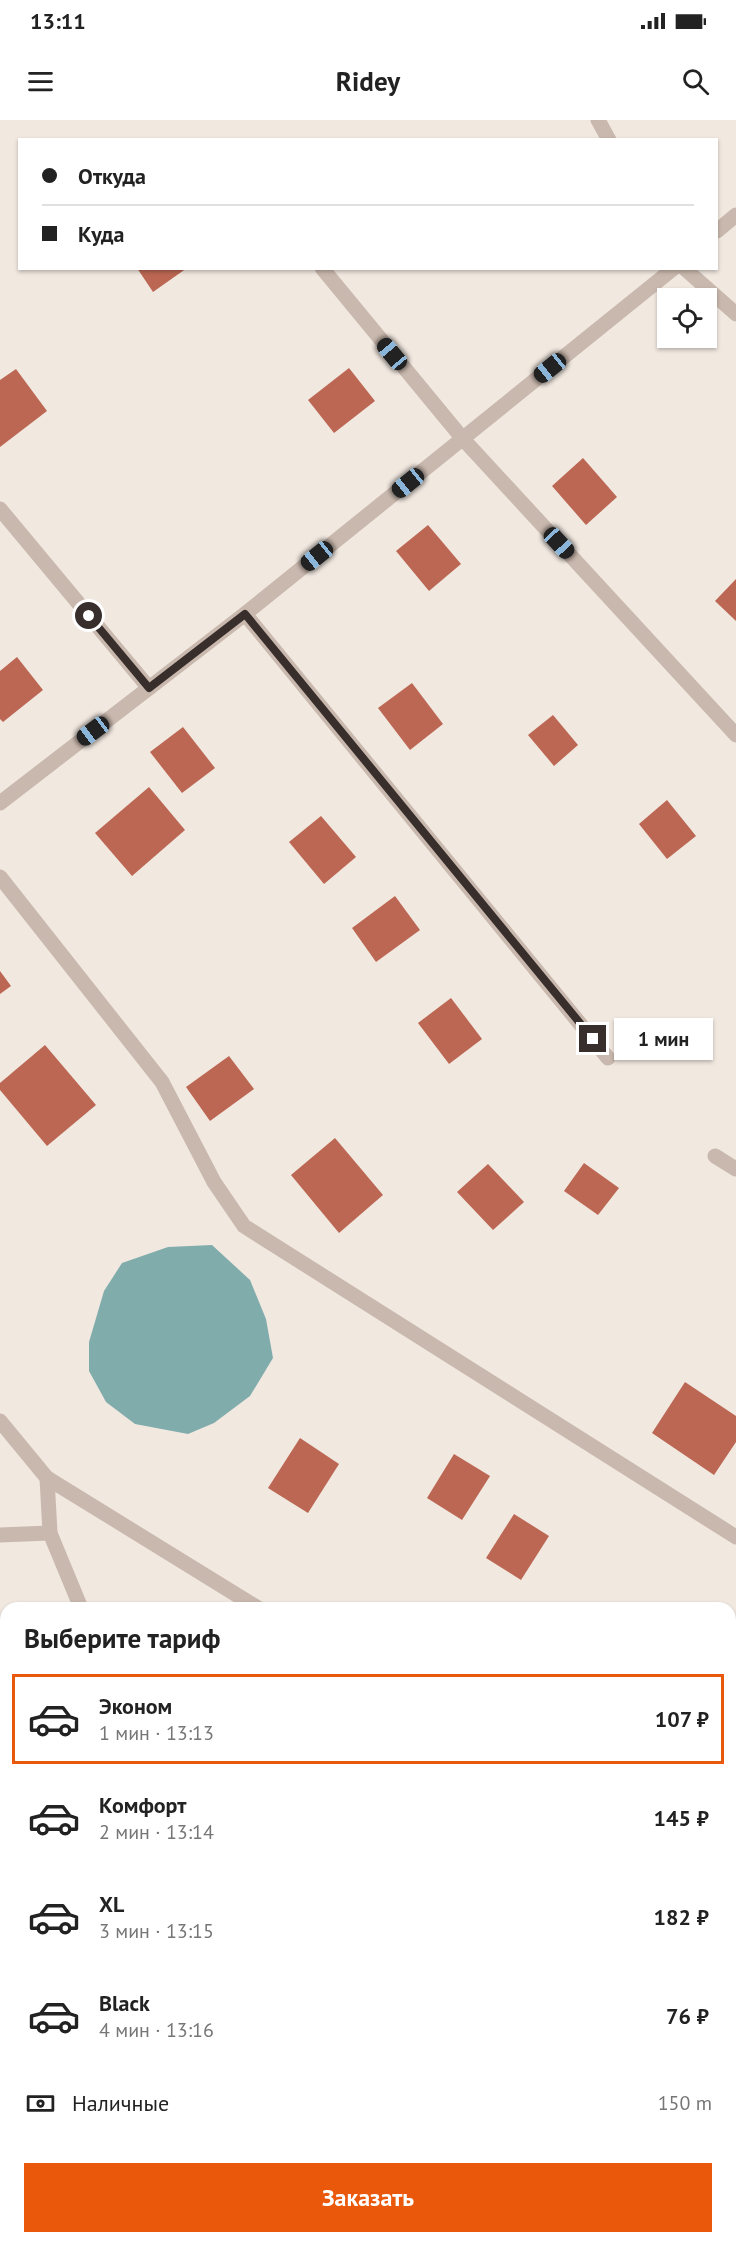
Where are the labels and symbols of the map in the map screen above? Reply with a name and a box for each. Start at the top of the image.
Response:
car [374,334,410,374]
car [530,350,570,386]
car [388,465,428,501]
car [540,524,578,562]
car [297,538,337,574]
route start [75,602,102,629]
car [73,713,113,749]
callout: 1 мин [614,1018,713,1060]
route end [579,1025,606,1052]

